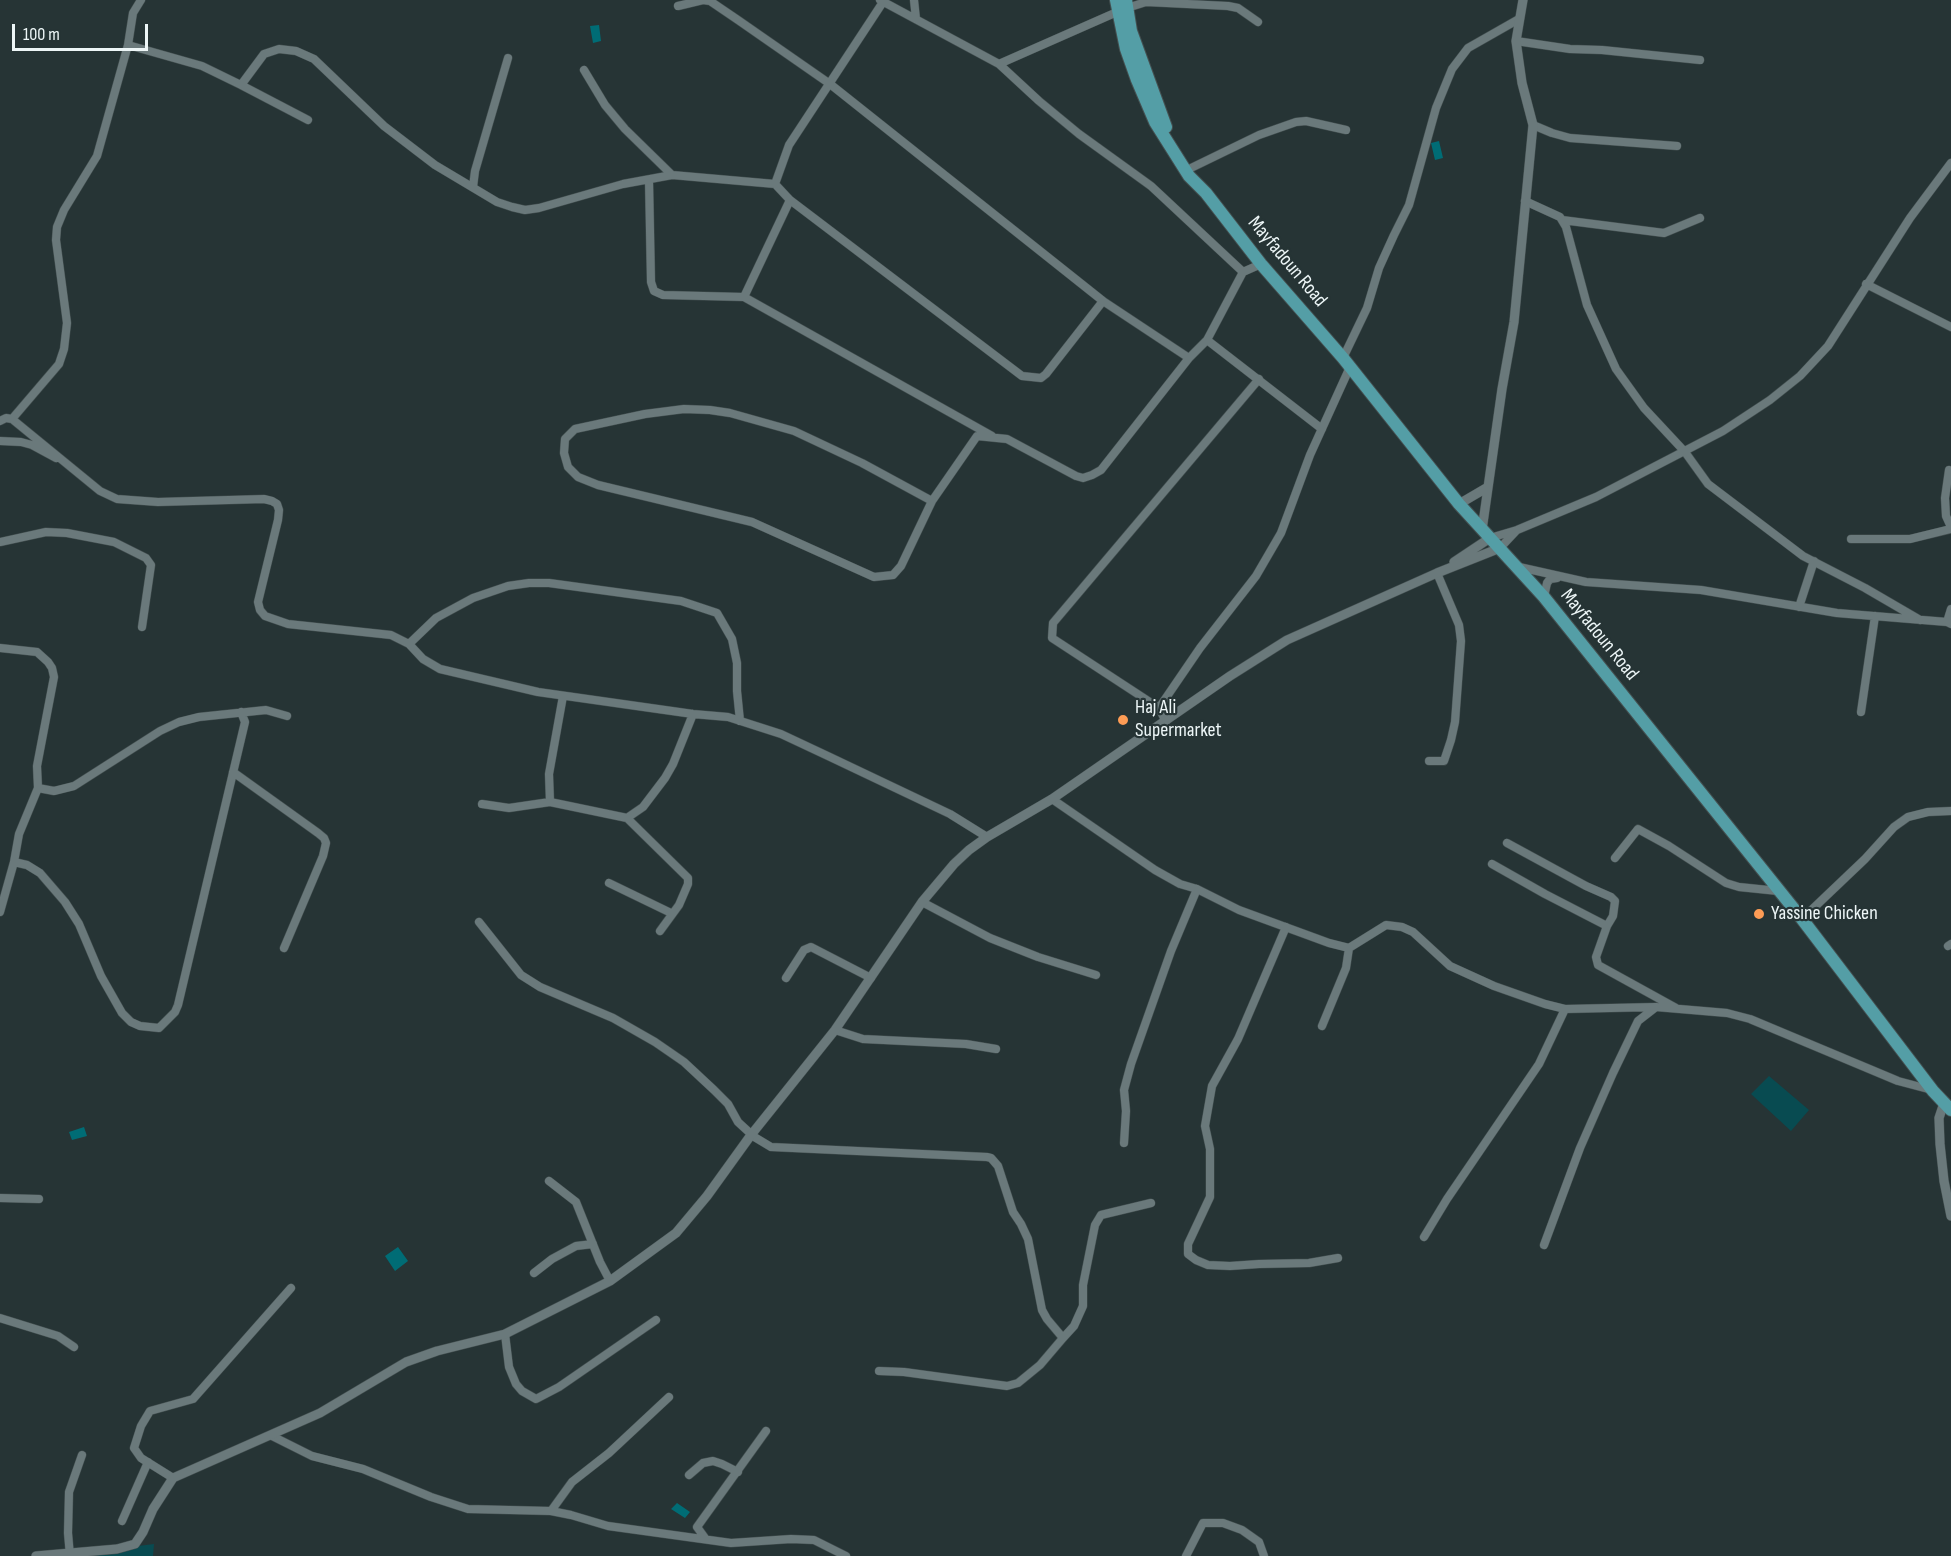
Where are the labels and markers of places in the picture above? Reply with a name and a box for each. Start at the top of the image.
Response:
place label: Haj Ali Supermarket [1135,696,1222,743]
marker: Haj Ali Supermarket [1116,713,1130,727]
place label: Yassine Chicken [1771,902,1878,926]
marker: Yassine Chicken [1752,907,1766,921]

